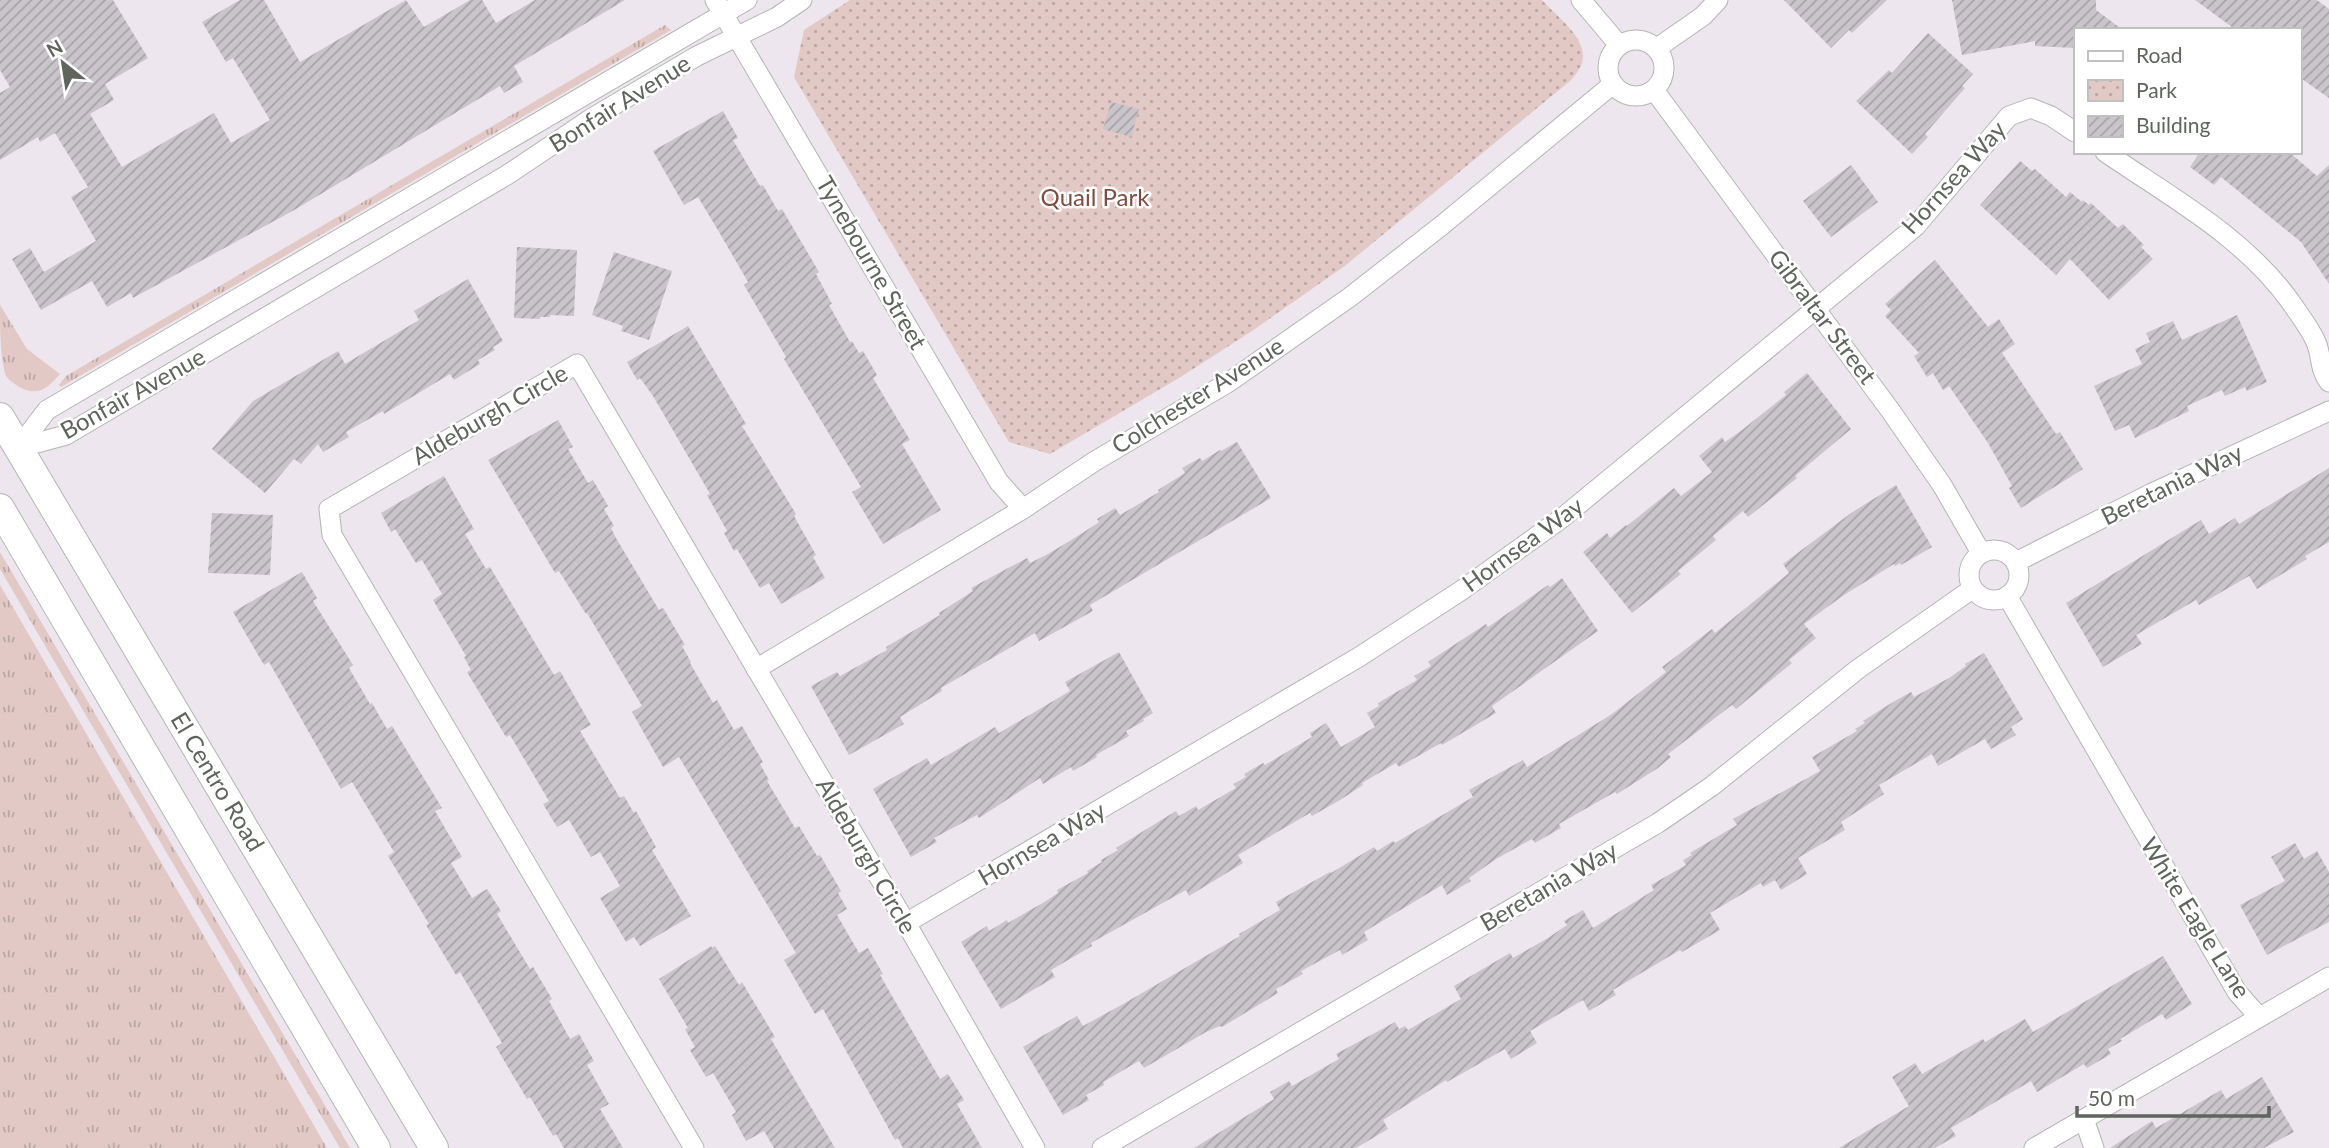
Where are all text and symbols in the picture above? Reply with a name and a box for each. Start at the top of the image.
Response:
north arrow [28,28,98,98]
legend [2074,28,2301,154]
text: N [42,34,66,61]
text: Road [2136,42,2183,67]
street label: Bonfair Avenue [543,48,695,158]
text: Park [2136,77,2177,102]
text: Building [2136,112,2211,137]
street label: Hornsea Way [1895,114,2012,239]
street label: Tynebourne Street [811,171,934,354]
park label: Quail Park [1041,182,1150,211]
street label: Gibraltar Street [1763,243,1883,389]
street label: Colchester Avenue [1106,330,1289,459]
street label: Bonfair Avenue [55,341,210,444]
street label: Aldeburgh Circle [406,357,572,470]
street label: Beretania Way [2096,437,2247,530]
street label: Hornsea Way [1456,490,1589,597]
street label: El Centro Road [165,706,271,856]
street label: Aldeburgh Circle [811,772,924,938]
street label: Hornsea Way [973,794,1111,891]
street label: White Eagle Lane [2135,831,2257,1003]
street label: Beretania Way [1474,834,1623,937]
scale bar [2077,1074,2270,1118]
text: 50 m [2088,1085,2135,1110]

